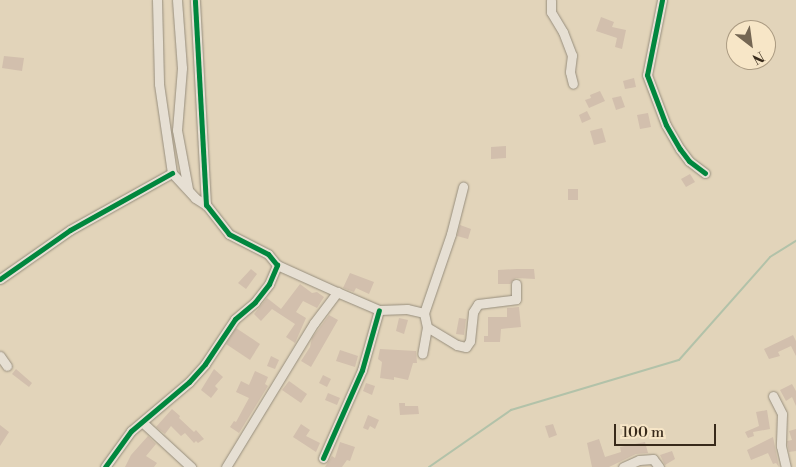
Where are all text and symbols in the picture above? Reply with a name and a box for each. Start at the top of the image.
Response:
north arrow [726,20,776,70]
text: N [749,47,767,68]
scale bar [616,414,718,446]
text: 100 m [622,423,664,442]

